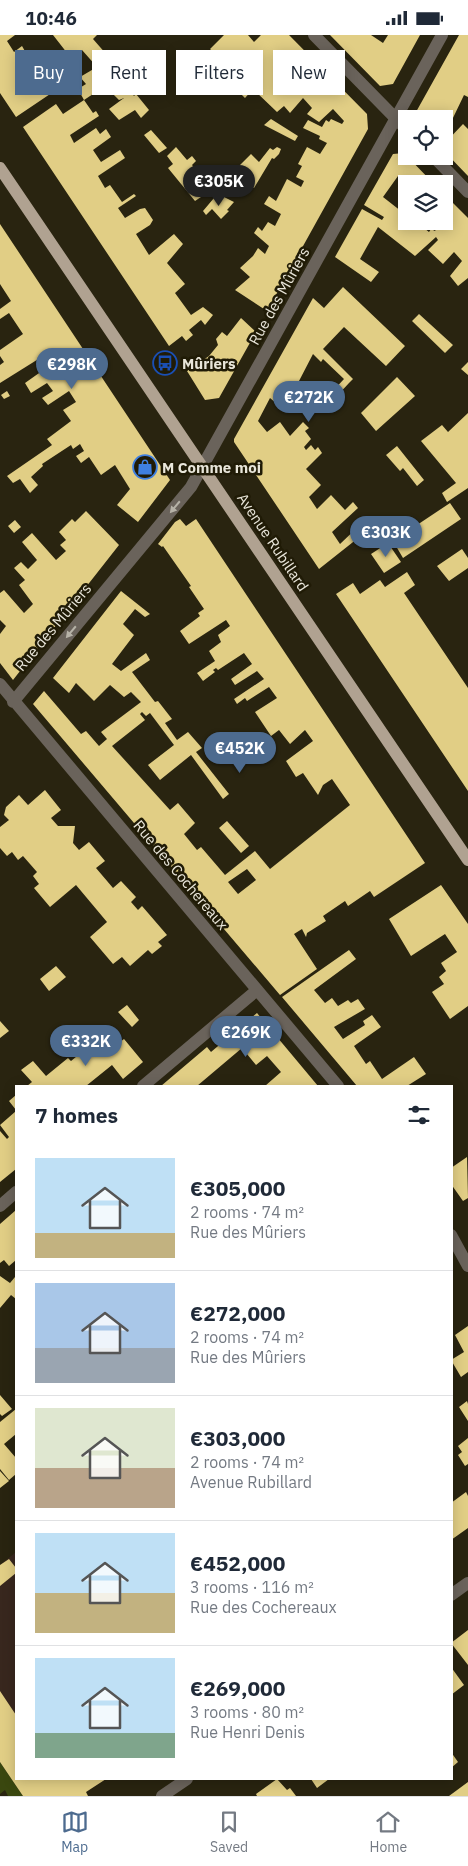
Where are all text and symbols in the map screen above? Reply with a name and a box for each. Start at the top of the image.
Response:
text: 10:46 [25,6,77,30]
chip: Buy [15,50,82,95]
chip: Rent [92,50,166,95]
chip: Filters [176,50,263,95]
chip: New [273,50,345,95]
map controls [398,110,453,230]
button: locate [398,110,453,165]
pin: €305K [184,165,254,207]
text: €305K [194,171,244,191]
button: layers [398,175,453,230]
street label: Rue des Mûriers [244,244,314,348]
pin: €298K [37,347,107,390]
bus stop icon: Mûriers [152,350,178,376]
text: €298K [47,354,97,374]
place label: Mûriers [182,354,236,373]
pin: €272K [274,381,344,423]
text: €272K [284,387,334,407]
shop icon: M Comme moi [132,454,158,480]
place label: M Comme moi [162,458,261,477]
street label: Avenue Rubillard [233,489,313,595]
one-way arrow [169,500,180,513]
pin: €303K [351,515,421,558]
text: €303K [361,522,411,542]
street label: Rue des Mûriers [11,579,95,675]
one-way arrow [65,625,76,638]
pin: €452K [205,731,275,774]
text: €452K [215,738,265,758]
street label: Rue des Cochereaux [130,816,233,934]
pin: €269K [211,1015,281,1058]
text: €269K [221,1022,271,1042]
pin: €332K [51,1025,121,1067]
text: €332K [61,1031,111,1051]
text: 7 homes [35,1101,118,1129]
icon: filters [405,1101,433,1129]
text: €305,000 [190,1174,285,1202]
icon: home [75,1178,135,1238]
text: 2 rooms · 74 m² [190,1202,304,1222]
text: Rue des Mûriers [190,1222,306,1242]
text: €272,000 [190,1299,285,1327]
icon: home [75,1303,135,1363]
text: 2 rooms · 74 m² [190,1327,304,1347]
text: Rue des Mûriers [190,1347,306,1367]
text: €303,000 [190,1424,285,1452]
icon: home [75,1428,135,1488]
text: 2 rooms · 74 m² [190,1452,304,1472]
text: Avenue Rubillard [190,1472,312,1492]
text: €452,000 [190,1549,285,1577]
icon: home [75,1553,135,1613]
text: 3 rooms · 116 m² [190,1577,314,1597]
text: Rue des Cochereaux [190,1597,337,1617]
text: €269,000 [190,1674,285,1702]
icon: home [75,1678,135,1738]
text: 3 rooms · 80 m² [190,1702,304,1722]
text: Rue Henri Denis [190,1722,305,1742]
tab: Map [61,1808,89,1856]
tab: Saved [210,1808,248,1856]
tab: Home [370,1808,407,1856]

